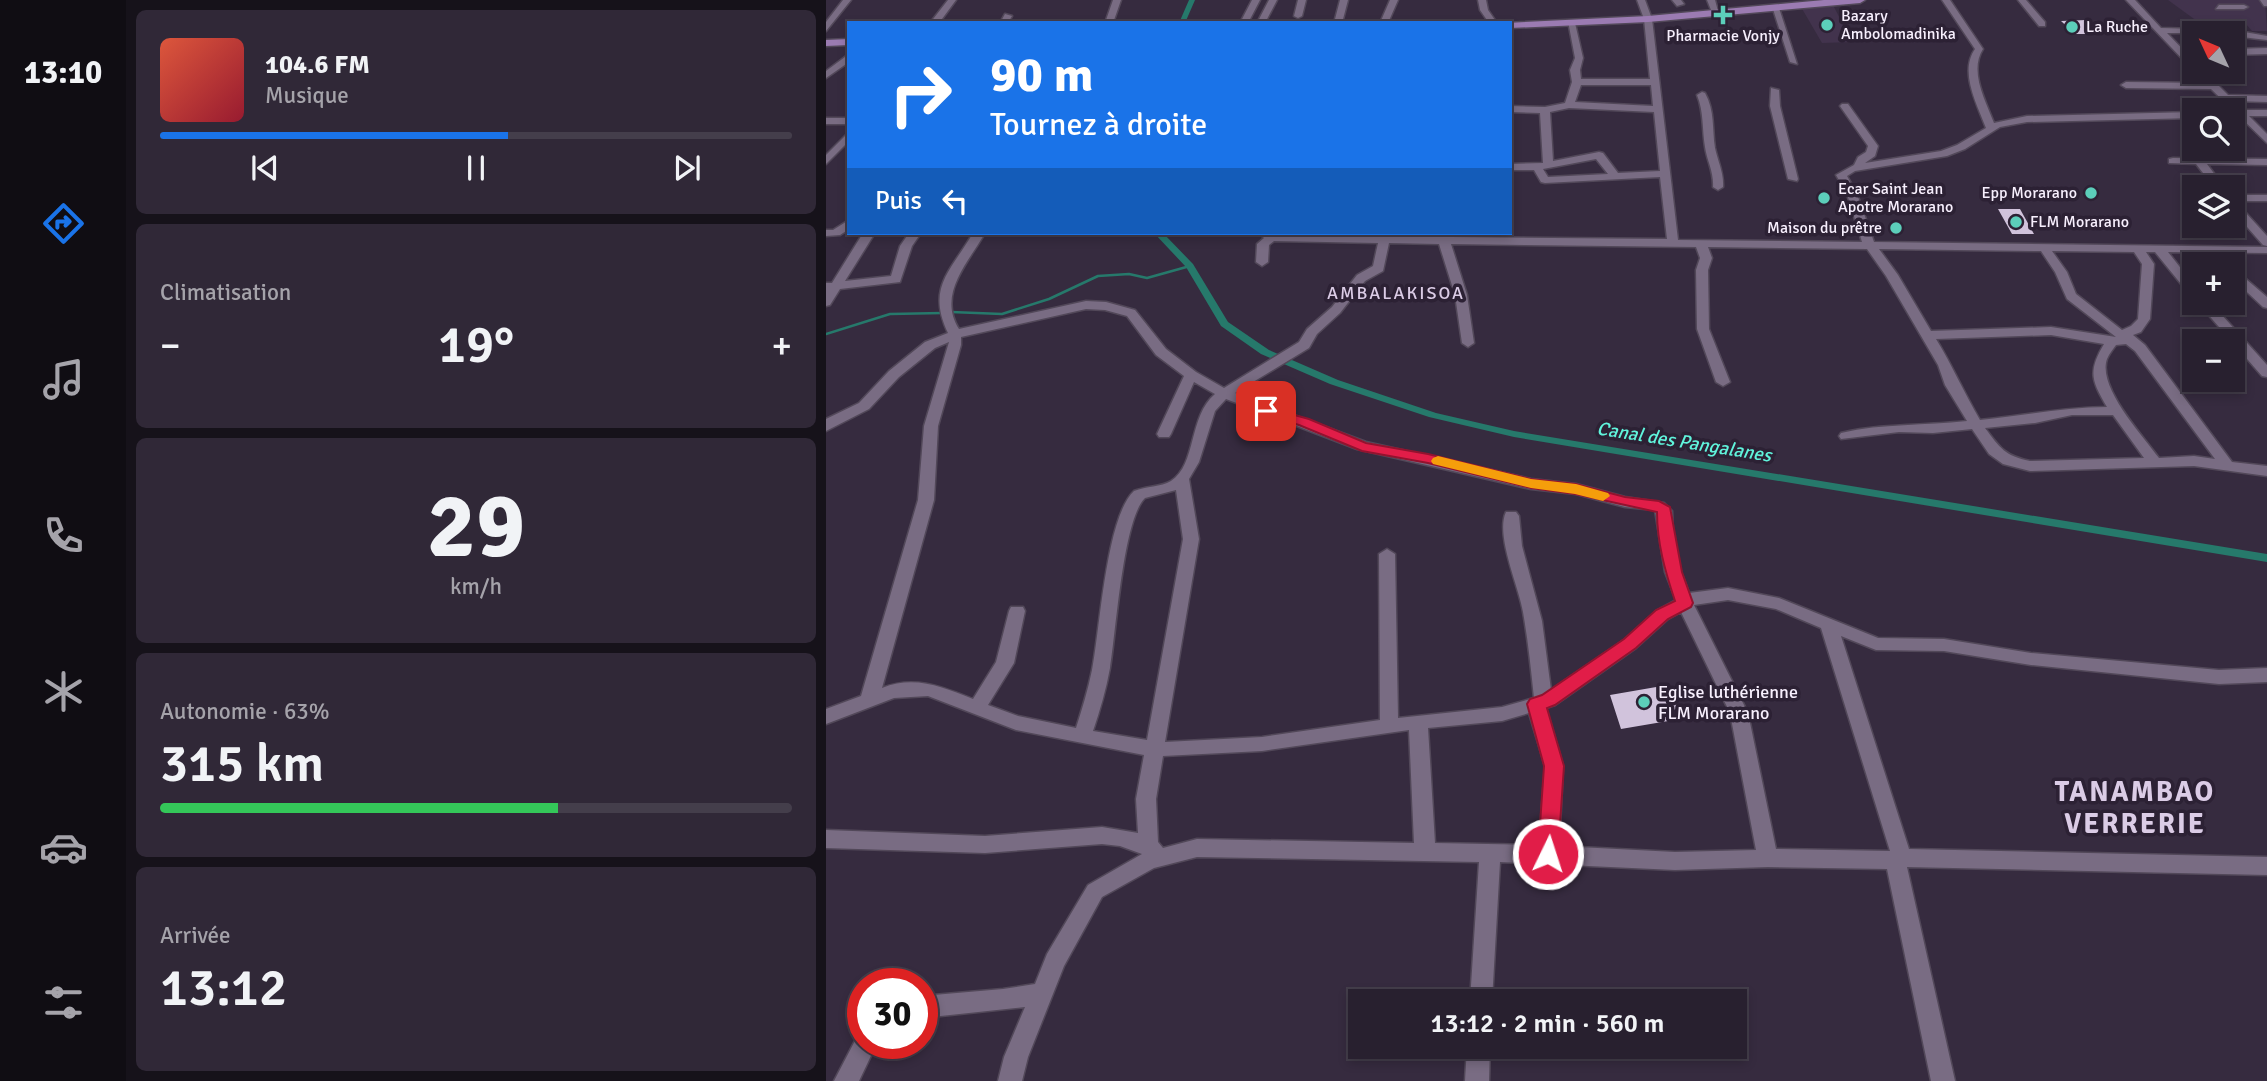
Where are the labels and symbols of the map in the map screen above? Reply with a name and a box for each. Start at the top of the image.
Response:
place label: Bazary Ambolomadinika [1841,6,1956,44]
marker: Pharmacie Vonjy [1715,7,1731,23]
marker: Bazary Ambolomadinika [1819,17,1835,33]
place label: La Ruche [2086,17,2148,37]
marker: La Ruche [2064,19,2080,35]
north arrow [2182,21,2245,84]
place label: Pharmacie Vonjy [1666,26,1780,46]
place label: Ecar Saint Jean Apotre Morarano [1838,179,1953,217]
place label: Epp Morarano [1981,183,2077,203]
marker: Epp Morarano [2083,185,2099,201]
marker: Ecar Saint Jean Apotre Morarano [1816,190,1832,206]
place label: FLM Morarano [2030,212,2129,232]
marker: FLM Morarano [2008,214,2024,230]
place label: Maison du prêtre [1767,218,1882,238]
marker: Maison du prêtre [1888,220,1904,236]
district label: AMBALAKISOA [1327,282,1465,304]
pin [1236,381,1296,441]
water label: Canal des Pangalanes [1595,416,1775,468]
place label: Eglise luthérienne FLM Morarano [1658,681,1798,724]
marker: Eglise luthérienne FLM Morarano [1636,694,1652,710]
district label: TANAMBAO VERRERIE [2055,775,2215,841]
position arrow [1511,817,1585,891]
speed limit sign: 30 [847,968,938,1059]

